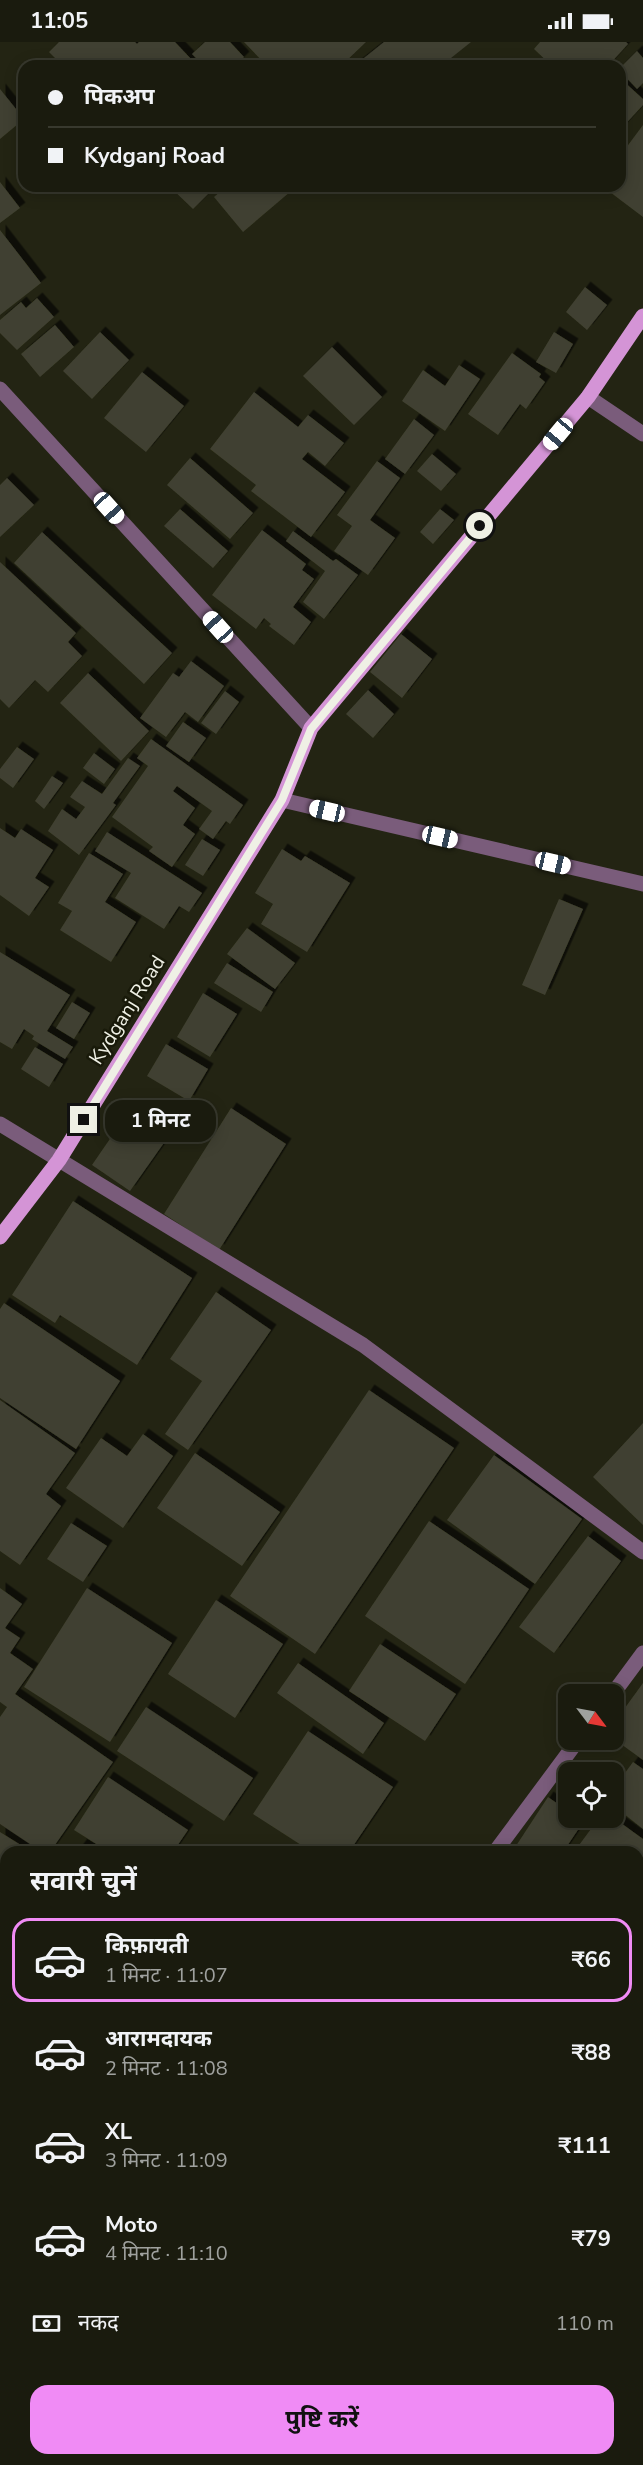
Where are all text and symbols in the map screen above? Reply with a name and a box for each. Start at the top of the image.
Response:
text: 11:05 [30,6,88,36]
text: पिकअप [84,82,155,112]
text: Kydganj Road [84,141,225,171]
car [540,414,576,454]
car [90,489,128,527]
route start [466,512,493,539]
car [199,608,237,646]
car [307,798,347,824]
car [420,824,460,850]
car [533,850,573,876]
street label: Kydganj Road [83,950,171,1070]
callout: 1 मिनट [105,1099,216,1141]
route end [70,1106,97,1133]
text: 1 मिनट [131,1107,190,1134]
north arrow [558,1684,624,1750]
map controls [558,1684,624,1828]
button: locate [558,1762,624,1828]
text: सवारी चुनें [30,1863,137,1900]
text: किफ़ायती [105,1931,189,1961]
icon: car [33,1933,87,1987]
text: ₹66 [571,1945,611,1975]
text: 1 मिनट · 11:07 [105,1962,228,1989]
text: आरामदायक [105,2024,212,2054]
icon: car [33,2026,87,2080]
text: ₹88 [571,2038,611,2068]
text: 2 मिनट · 11:08 [105,2055,228,2082]
text: XL [105,2117,132,2147]
icon: car [33,2119,87,2173]
text: ₹111 [558,2131,611,2161]
text: 3 मिनट · 11:09 [105,2147,228,2174]
text: Moto [105,2210,158,2240]
icon: car [33,2212,87,2266]
text: ₹79 [571,2224,611,2254]
text: 4 मिनट · 11:10 [105,2240,228,2267]
icon: cash [30,2307,63,2340]
text: नकद [78,2308,119,2338]
text: 110 m [556,2310,614,2337]
button: पुष्टि करें [30,2385,614,2454]

